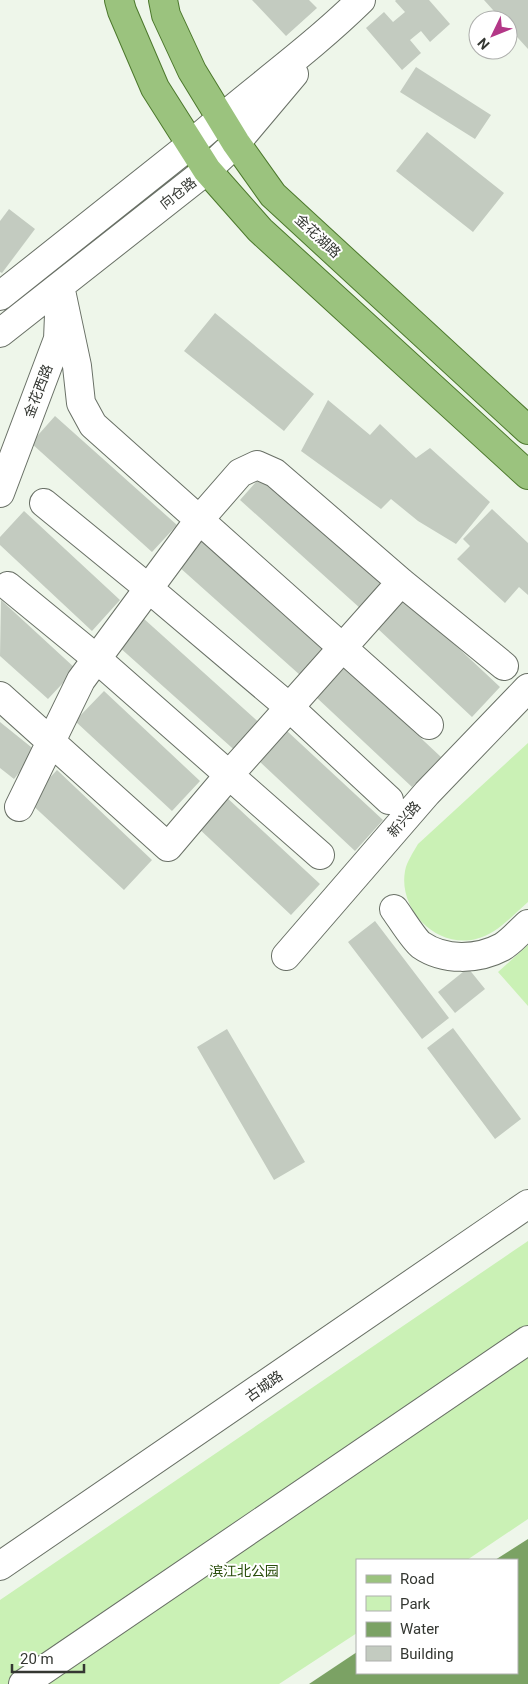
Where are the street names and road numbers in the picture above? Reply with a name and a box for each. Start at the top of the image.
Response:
street label: 向仓路 [157,174,199,212]
street label: 金花湖路 [292,211,344,261]
street label: 金花西路 [20,362,56,420]
street label: 新兴路 [384,798,424,840]
street label: 古城路 [242,1367,286,1405]

